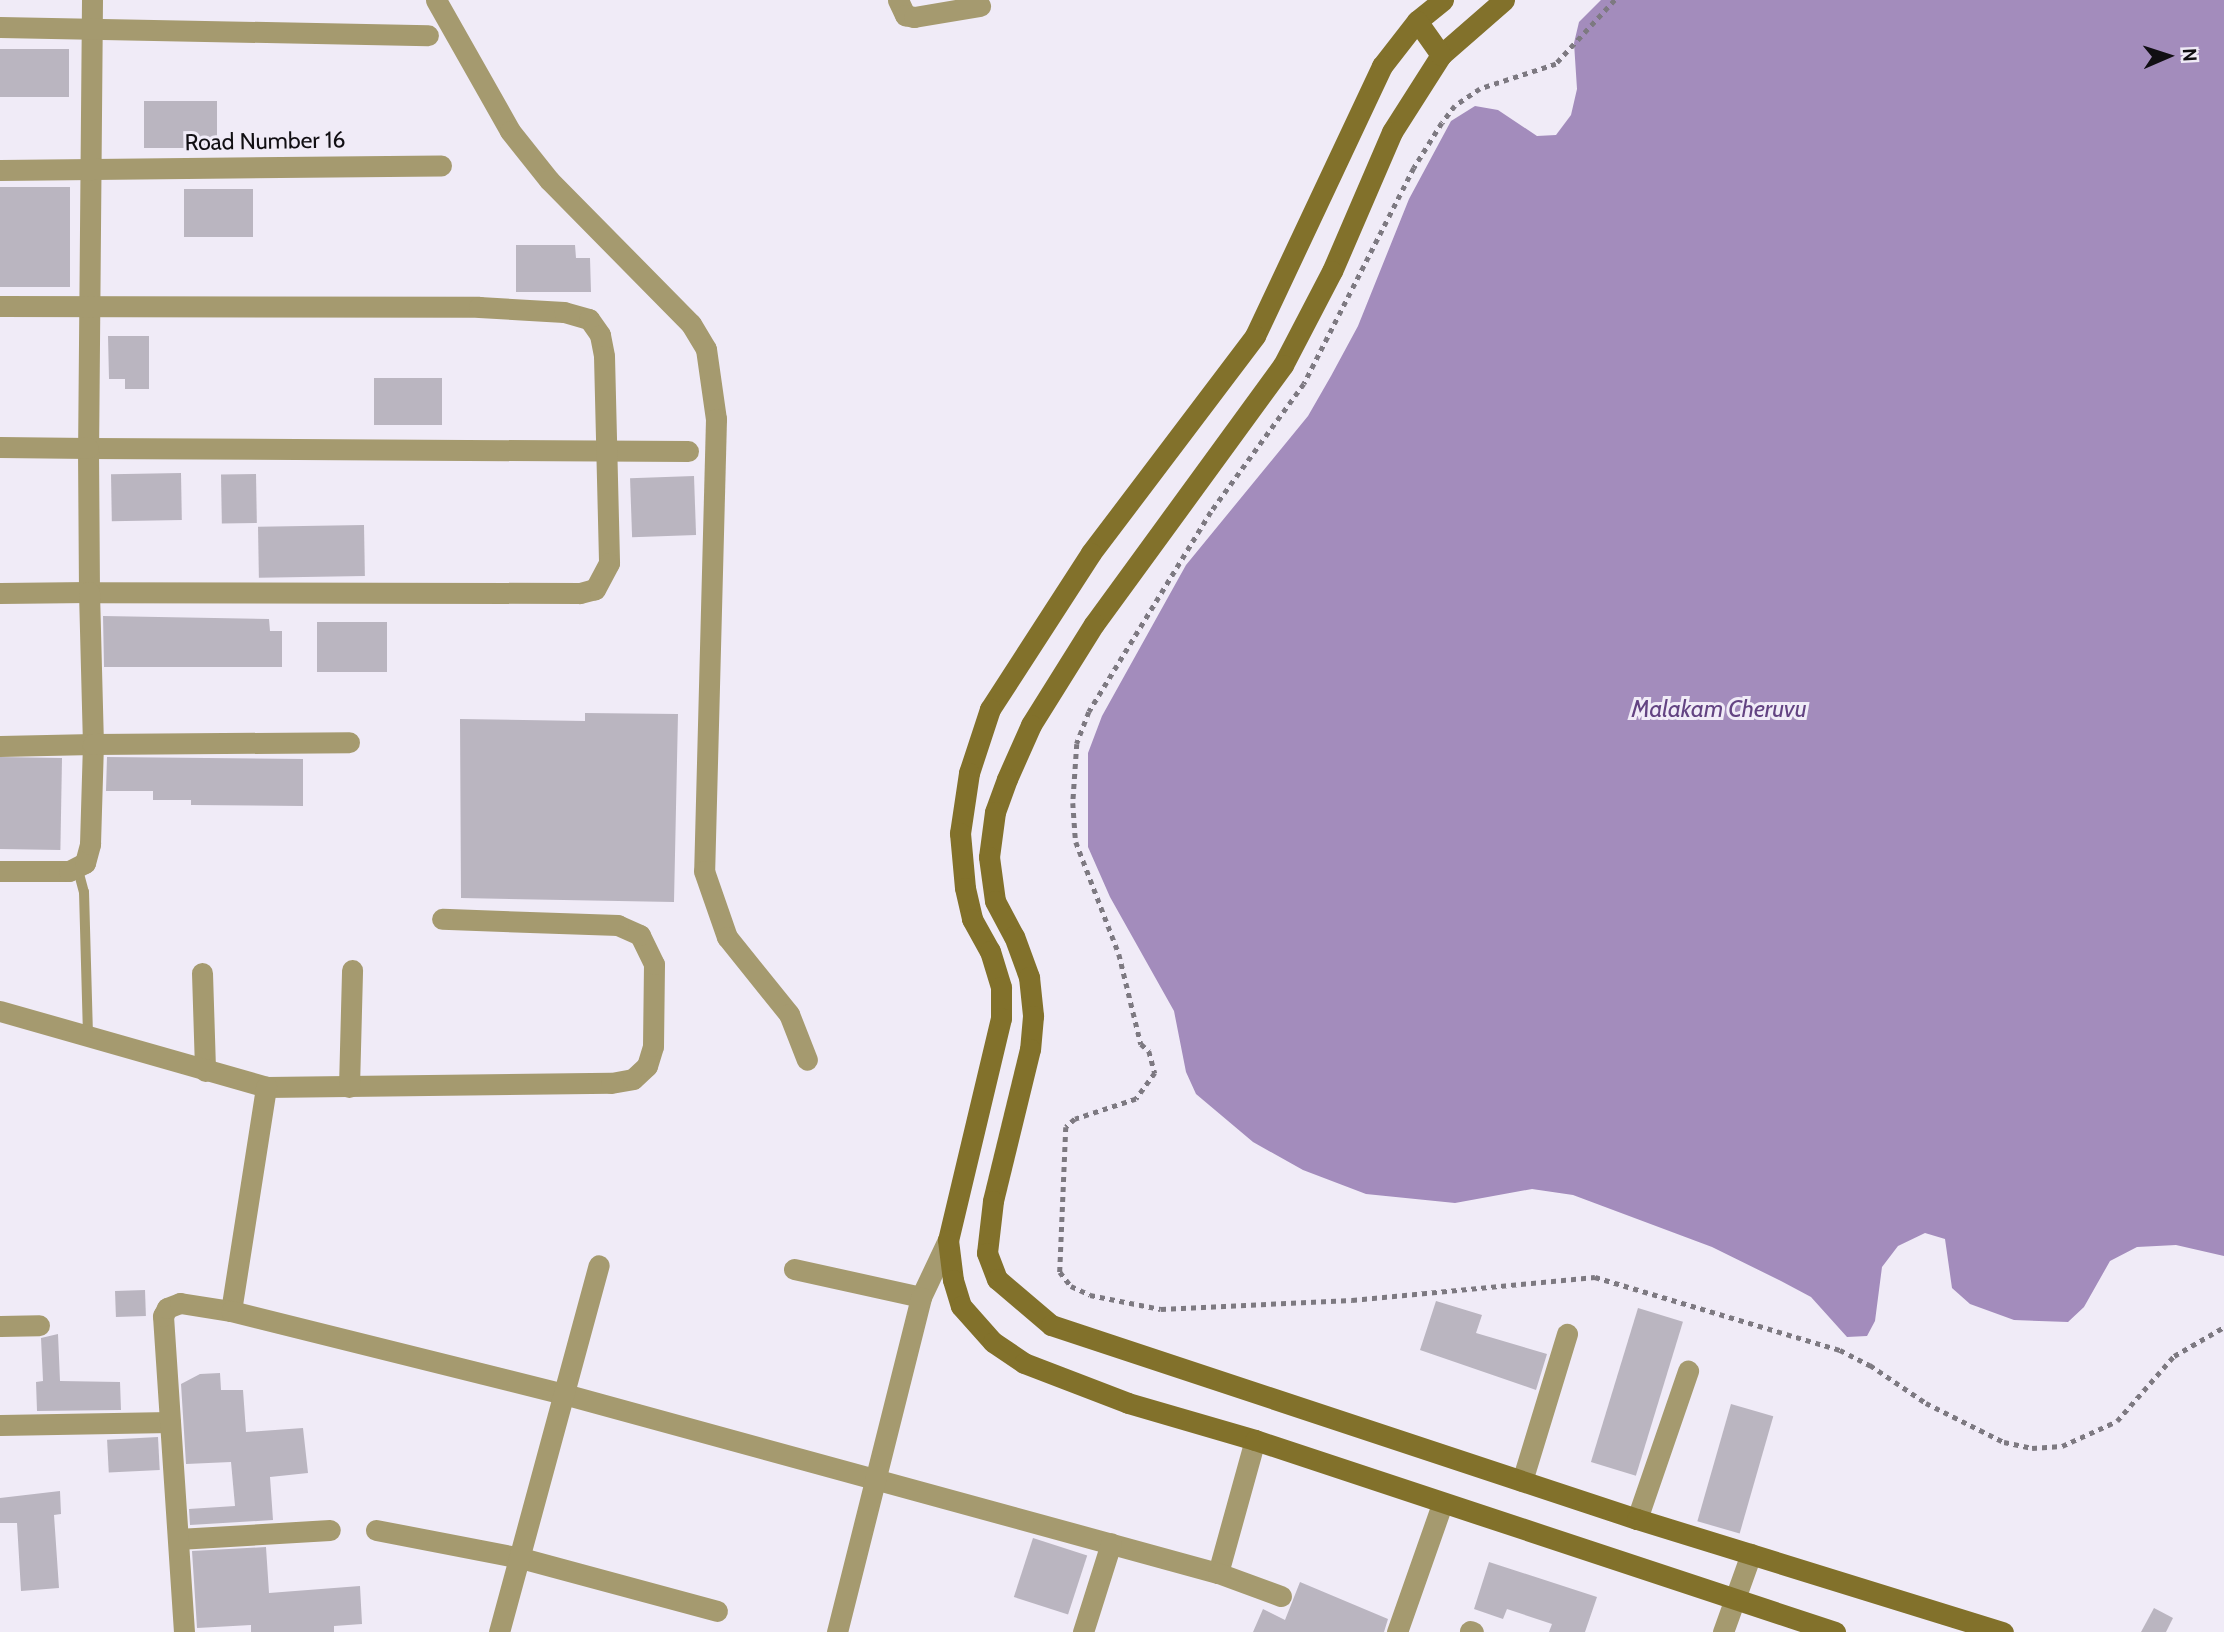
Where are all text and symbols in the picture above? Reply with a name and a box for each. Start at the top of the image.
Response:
north arrow [2133,21,2203,91]
text: N [2178,48,2201,62]
street label: Road Number 16 [184,126,346,156]
water label: Malakam Cheruvu [1632,695,1806,723]

